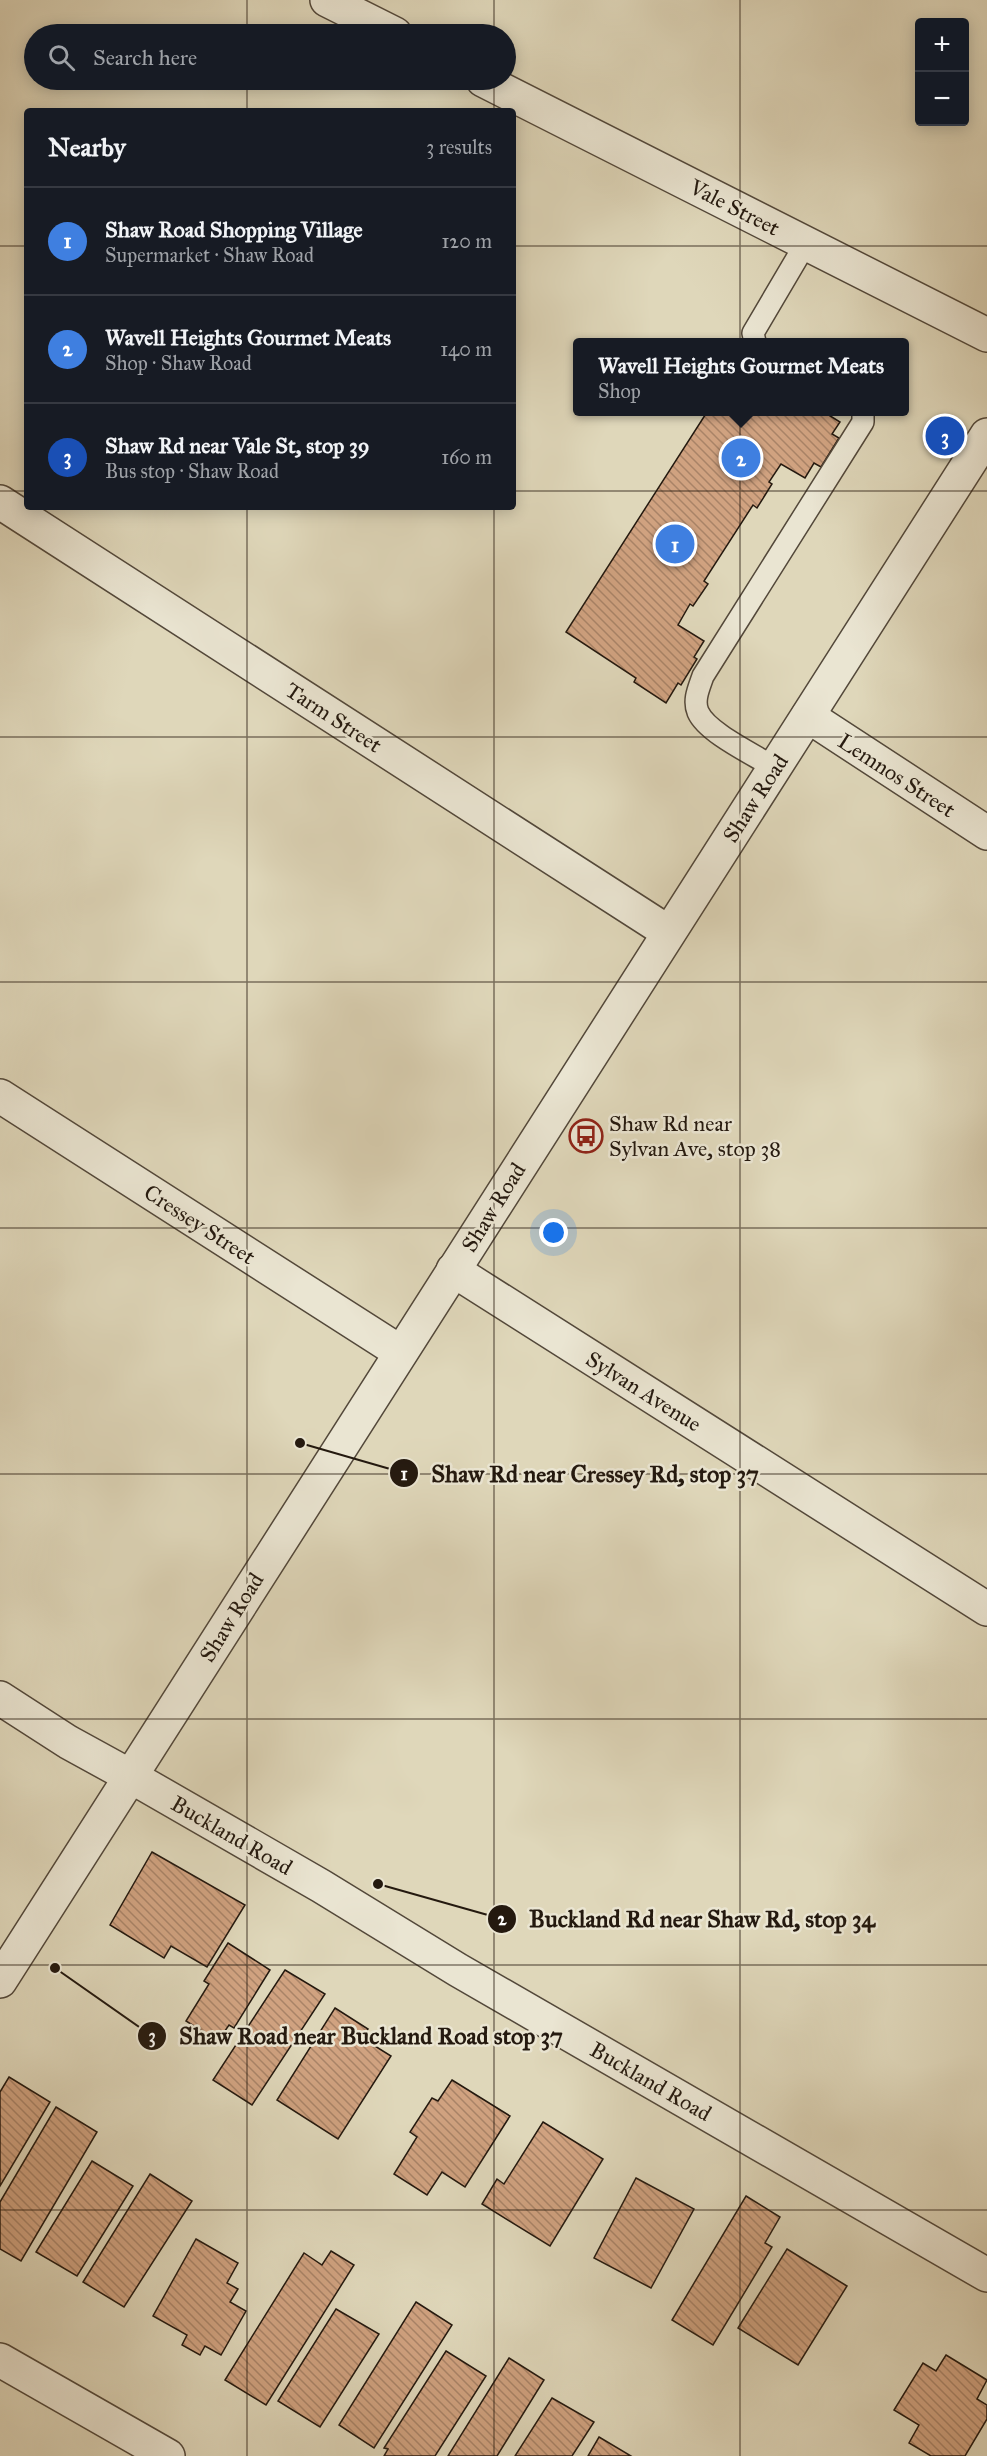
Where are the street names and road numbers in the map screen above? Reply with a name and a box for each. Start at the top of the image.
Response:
street label: Vale Street [684,173,784,242]
street label: Tarm Street [281,676,387,759]
street label: Lemnos Street [833,727,961,823]
street label: Shaw Road [717,749,794,848]
street label: Shaw Road [455,1158,531,1257]
street label: Cressey Street [139,1178,261,1270]
street label: Sylvan Avenue [581,1345,706,1438]
street label: Shaw Road [193,1568,269,1667]
street label: Buckland Road [166,1790,297,1881]
street label: Buckland Road [585,2036,716,2127]

